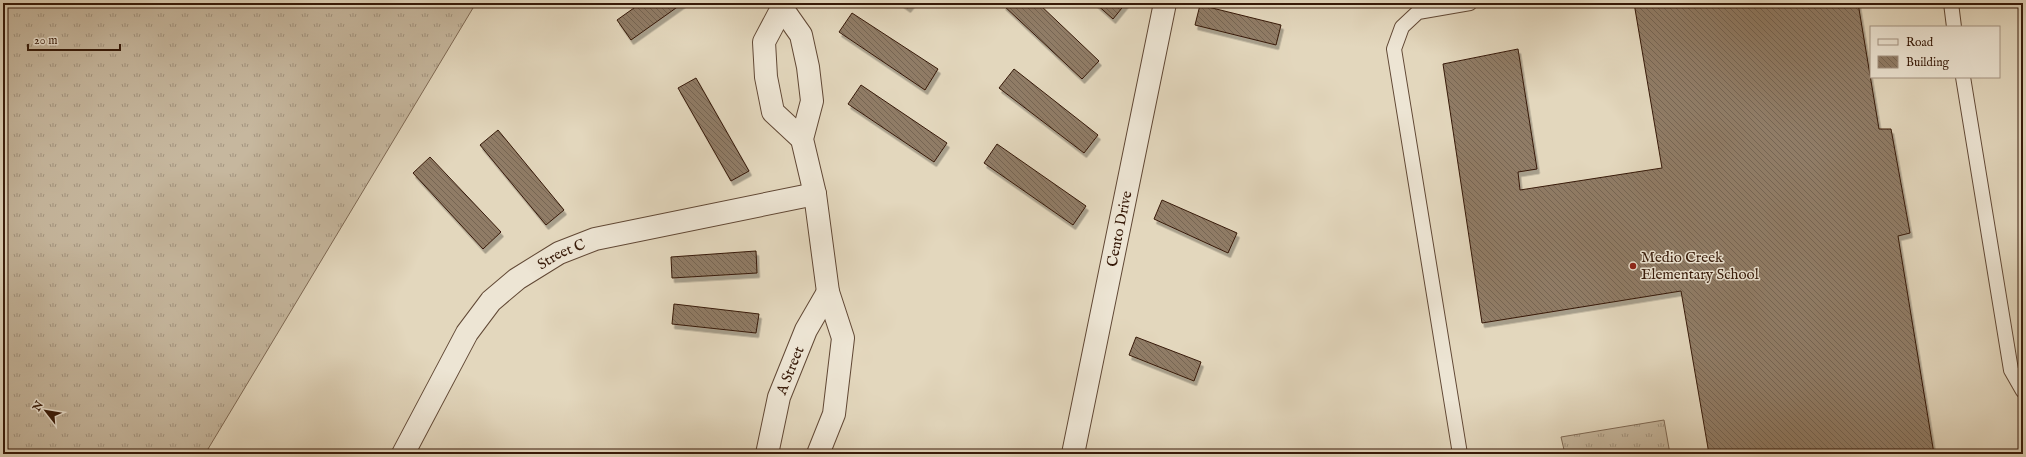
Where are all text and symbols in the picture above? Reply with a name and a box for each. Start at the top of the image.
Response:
scale bar [28,26,120,52]
legend [1870,26,2000,78]
text: 20 m [34,33,57,48]
text: Road [1906,35,1934,50]
text: Building [1906,55,1950,70]
street label: Cento Drive [1102,189,1136,268]
street label: Street C [534,235,588,274]
place label: Medio Creek Elementary School [1641,248,1760,284]
marker: Medio Creek Elementary School [1628,261,1638,271]
street label: A Street [772,343,809,399]
north arrow [26,391,66,431]
text: N [29,398,47,415]

